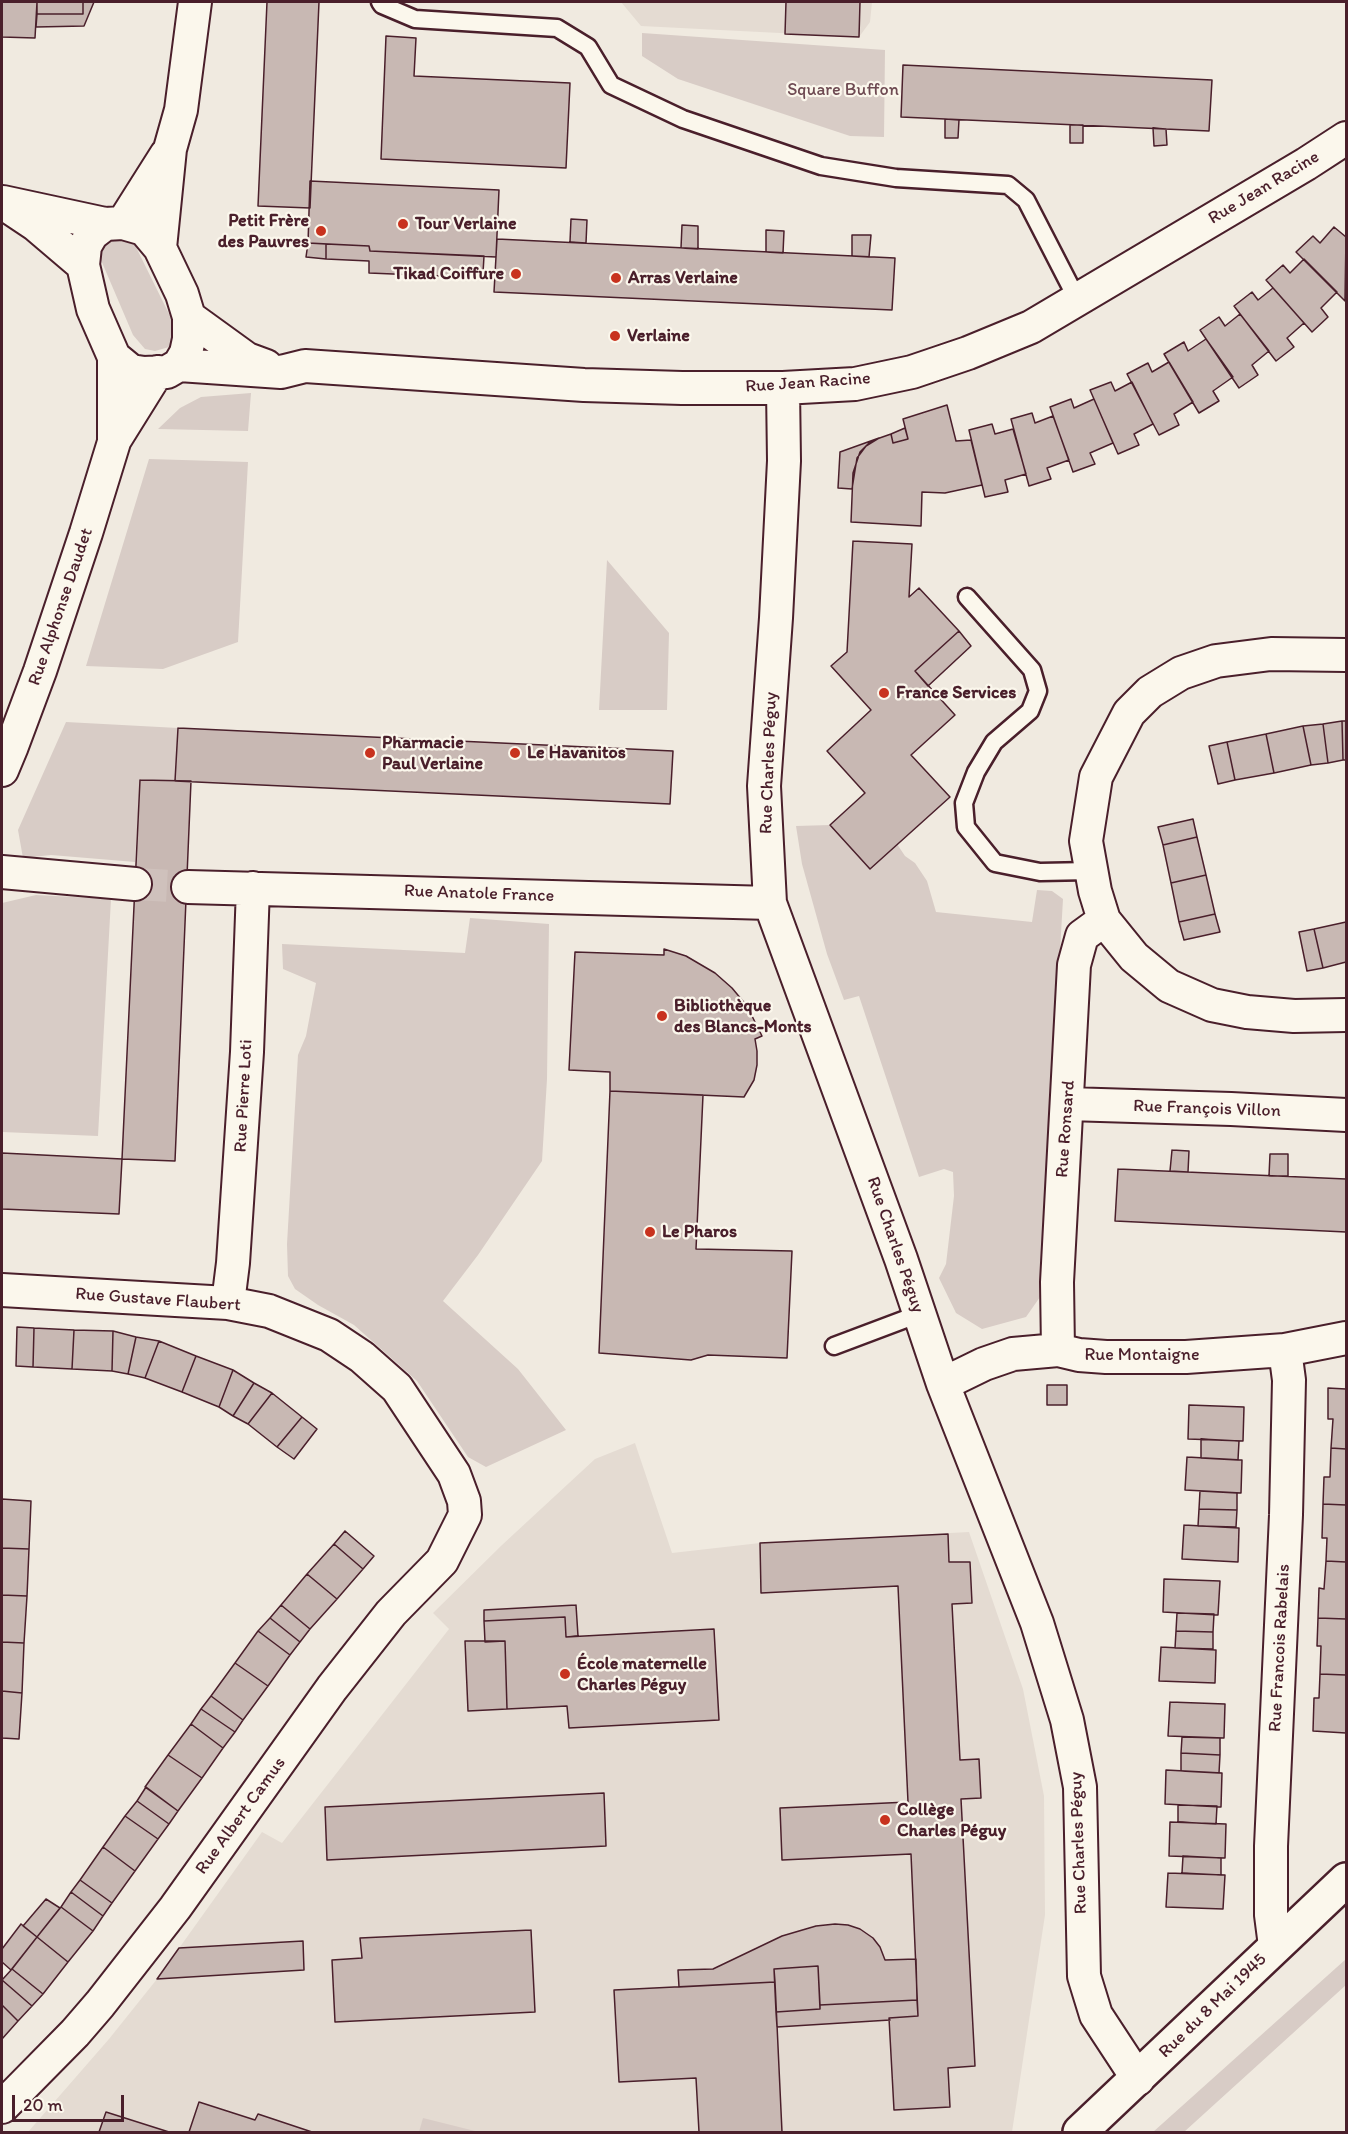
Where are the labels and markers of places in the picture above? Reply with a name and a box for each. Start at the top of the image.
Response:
place label: Petit Frère des Pauvres [218,210,309,252]
place label: Tour Verlaine [415,213,516,235]
marker: Tour Verlaine [396,217,410,231]
marker: Petit Frère des Pauvres [314,224,328,238]
place label: Tikad Coiffure [393,263,504,285]
marker: Tikad Coiffure [509,267,523,281]
place label: Arras Verlaine [628,267,738,289]
marker: Arras Verlaine [609,271,623,285]
place label: Verlaine [627,325,690,347]
marker: Verlaine [608,329,622,343]
place label: France Services [896,682,1016,704]
marker: France Services [877,686,891,700]
place label: Pharmacie Paul Verlaine [382,732,483,774]
place label: Le Havanitos [527,742,626,764]
marker: Pharmacie Paul Verlaine [363,746,377,760]
marker: Le Havanitos [508,746,522,760]
place label: Bibliothèque des Blancs-Monts [674,995,812,1038]
marker: Bibliothèque des Blancs-Monts [655,1009,669,1023]
place label: Le Pharos [662,1221,737,1243]
marker: Le Pharos [643,1225,657,1239]
place label: École maternelle Charles Péguy [577,1653,707,1696]
marker: École maternelle Charles Péguy [558,1667,572,1681]
place label: Collège Charles Péguy [897,1799,1006,1842]
marker: Collège Charles Péguy [878,1813,892,1827]

